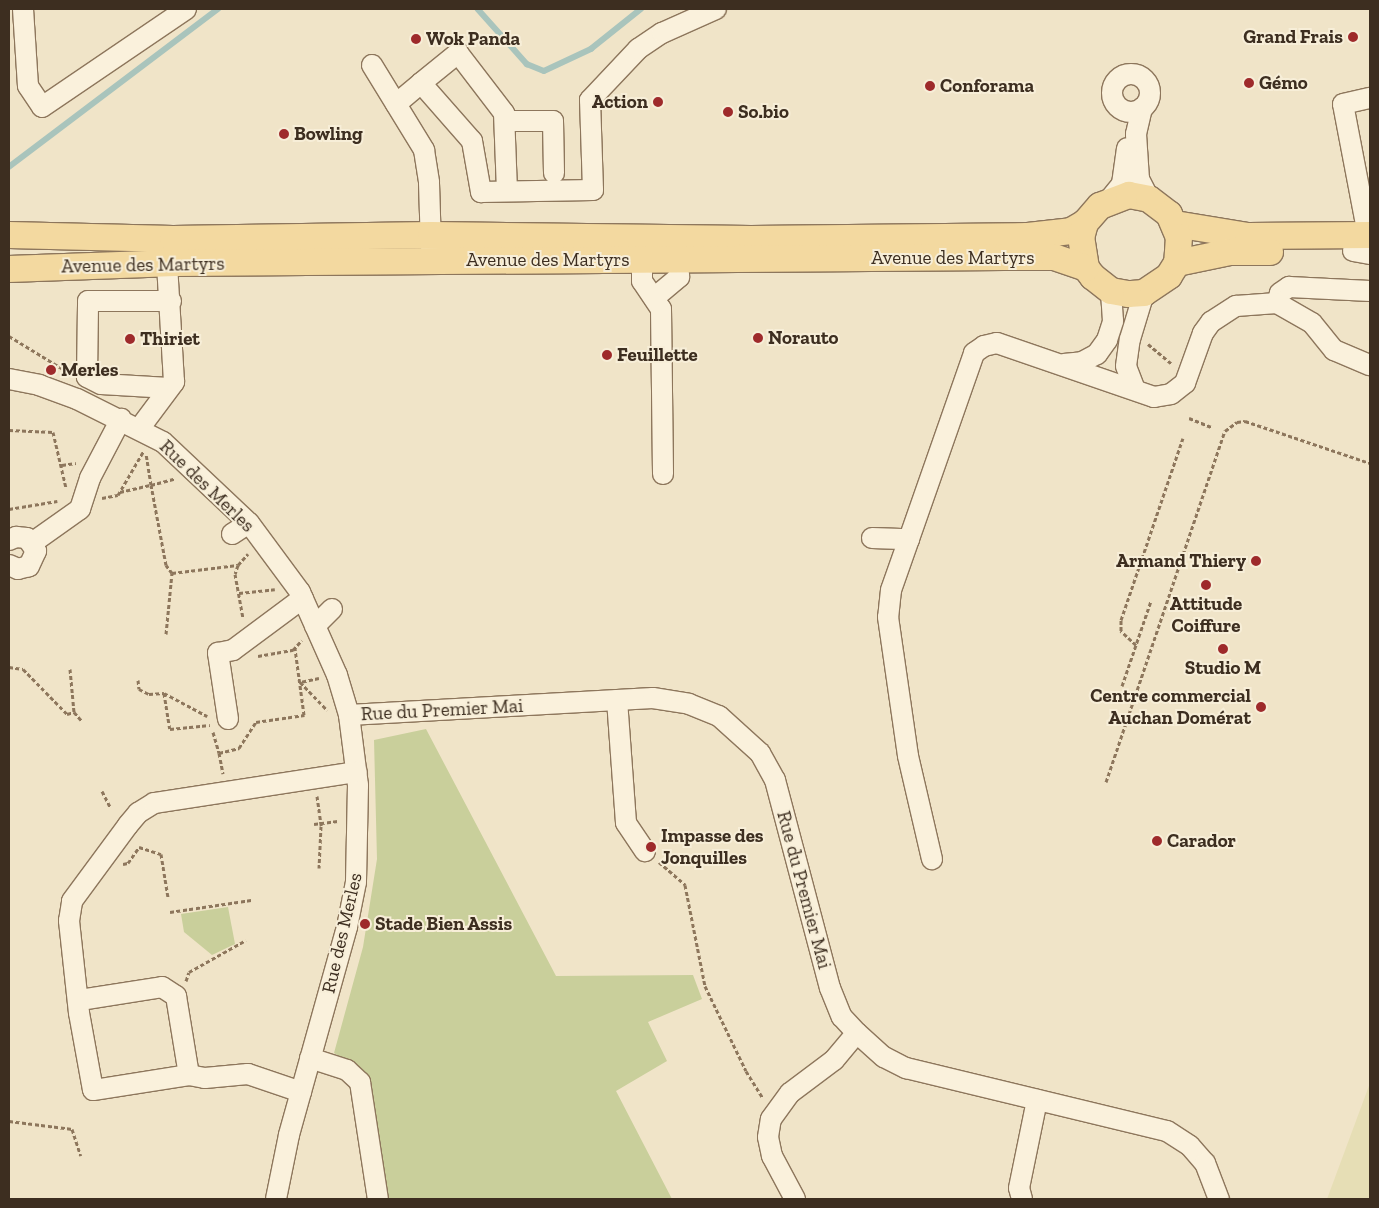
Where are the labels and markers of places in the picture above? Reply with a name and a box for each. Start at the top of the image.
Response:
place label: Grand Frais [1243,26,1343,48]
place label: Wok Panda [426,28,520,50]
marker: Grand Frais [1347,31,1359,43]
marker: Wok Panda [410,33,422,45]
place label: Gémo [1259,72,1308,94]
place label: Conforama [940,75,1034,97]
marker: Gémo [1243,77,1255,89]
marker: Conforama [924,80,936,92]
place label: Action [592,91,648,113]
marker: Action [652,96,664,108]
place label: So.bio [738,101,789,123]
marker: So.bio [722,106,734,118]
place label: Bowling [294,123,363,145]
marker: Bowling [278,128,290,140]
place label: Norauto [768,327,839,349]
place label: Thiriet [140,328,200,350]
marker: Norauto [752,332,764,344]
marker: Thiriet [124,333,136,345]
place label: Feuillette [617,344,698,366]
marker: Feuillette [601,349,613,361]
place label: Merles [61,359,118,381]
marker: Merles [45,364,57,376]
place label: Armand Thiery [1116,550,1246,572]
marker: Armand Thiery [1250,555,1262,567]
marker: Attitude Coiffure [1200,579,1212,591]
place label: Attitude Coiffure [1170,593,1242,637]
marker: Studio M [1217,643,1229,655]
place label: Studio M [1185,657,1261,679]
place label: Centre commercial Auchan Domérat [1090,685,1251,729]
marker: Centre commercial Auchan Domérat [1255,701,1267,713]
place label: Impasse des Jonquilles [661,825,764,869]
place label: Carador [1167,830,1236,852]
marker: Carador [1151,835,1163,847]
marker: Impasse des Jonquilles [645,841,657,853]
place label: Stade Bien Assis [375,913,513,935]
marker: Stade Bien Assis [359,918,371,930]

